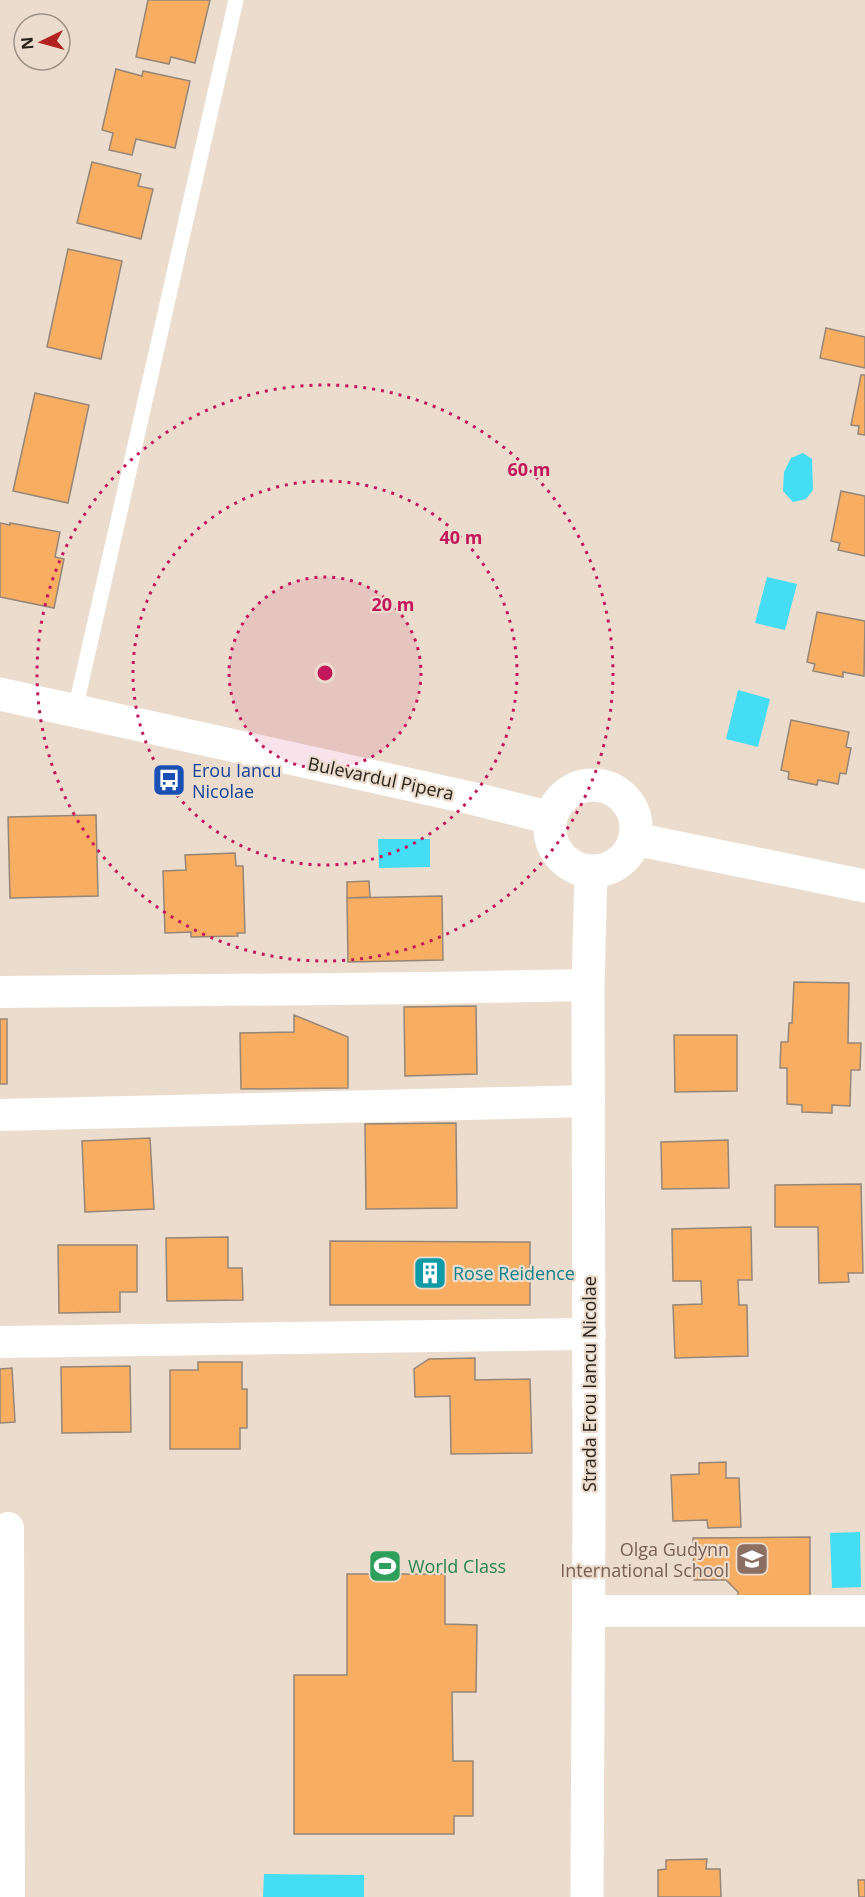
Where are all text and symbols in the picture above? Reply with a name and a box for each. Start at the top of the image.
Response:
north arrow [12,12,72,72]
text: N [16,36,39,51]
text: 60 m [508,457,550,481]
text: 40 m [440,525,482,549]
text: 20 m [372,592,414,616]
centre of rings [315,663,335,683]
street label: Bulevardul Pipera [306,751,456,805]
place label: Erou Iancu Nicolae [192,758,282,803]
bus stop icon: Erou Iancu Nicolae [151,762,187,798]
building icon: Rose Reidence [412,1255,448,1291]
place label: Rose Reidence [453,1261,575,1285]
street label: Strada Erou Iancu Nicolae [577,1276,601,1492]
place label: Olga Gudynn International School [560,1537,729,1582]
school or university icon: Olga Gudynn International School [734,1541,770,1577]
sports icon: World Class [367,1548,403,1584]
place label: World Class [408,1554,506,1578]

